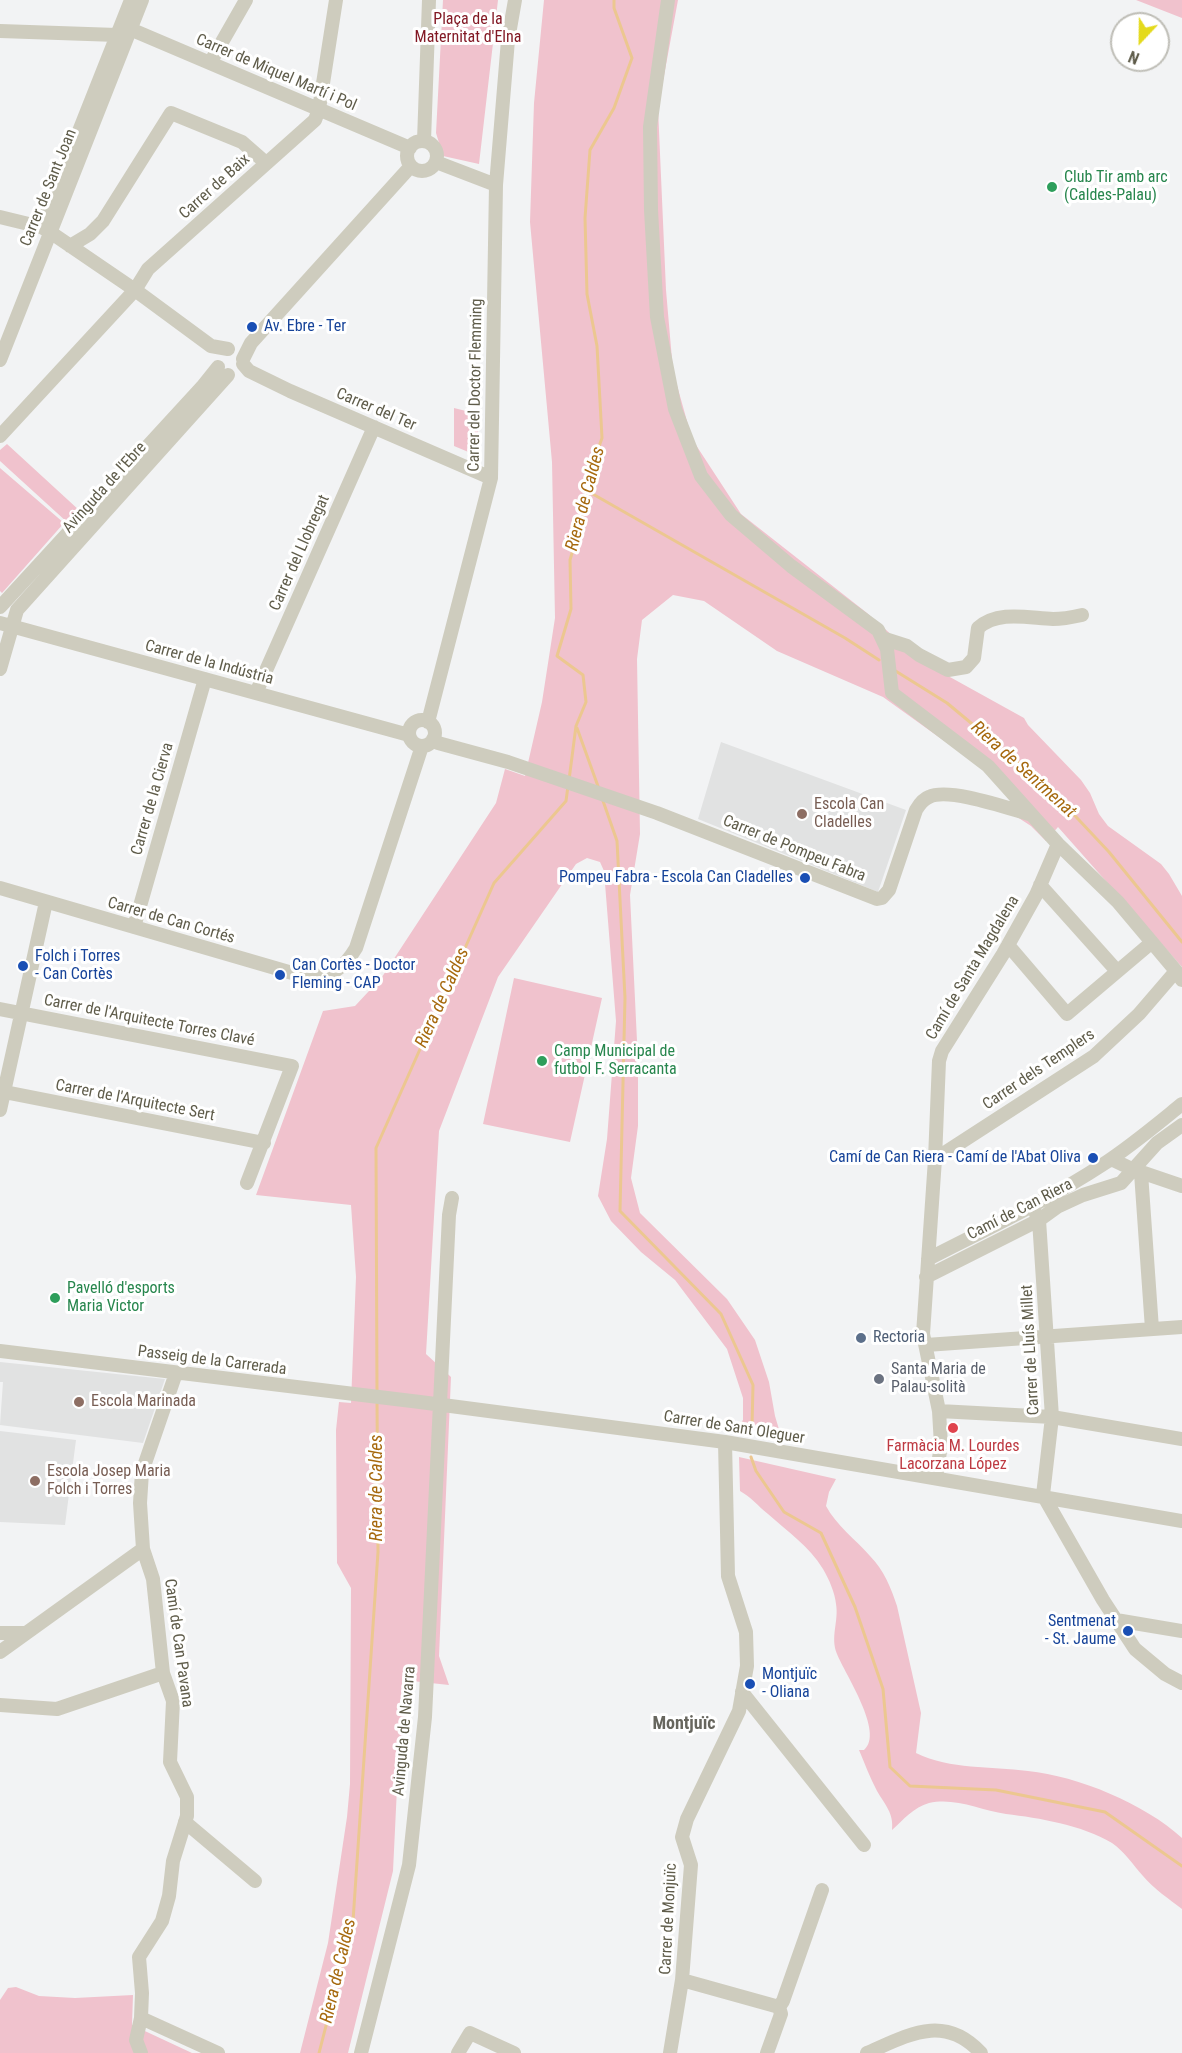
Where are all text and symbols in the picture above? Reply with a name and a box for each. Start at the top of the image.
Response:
park label: Plaça de la Maternitat d'Elna [415,10,521,48]
north arrow [1110,12,1170,72]
street label: Carrer de Miquel Martí i Pol [193,30,359,116]
text: N [1126,47,1142,68]
street label: Carrer de Sant Joan [17,127,81,249]
street label: Carrer de Baix [176,150,254,224]
place label: Club Tir amb arc (Caldes-Palau) [1064,168,1168,206]
marker: Club Tir amb arc (Caldes-Palau) [1045,180,1059,194]
street label: Carrer del Doctor Flemming [465,298,487,472]
place label: Av. Ebre - Ter [264,317,346,337]
marker: Av. Ebre - Ter [245,320,259,334]
street label: Carrer del Ter [333,385,419,435]
street label: Avinguda de l'Ebre [59,439,151,537]
water label: Riera de Caldes [562,445,610,553]
street label: Carrer del Llobregat [266,492,334,614]
street label: Carrer de la Indústria [143,637,275,689]
water label: Riera de Sentmenat [966,717,1080,823]
street label: Carrer de la Cierva [128,741,178,857]
place label: Escola Can Cladelles [814,795,884,833]
marker: Escola Can Cladelles [795,807,809,821]
street label: Carrer de Pompeu Fabra [720,812,868,886]
place label: Pompeu Fabra - Escola Can Cladelles [559,868,793,888]
marker: Pompeu Fabra - Escola Can Cladelles [798,871,812,885]
street label: Camí de Santa Magdalena [922,892,1024,1044]
street label: Carrer de Can Cortés [105,894,237,948]
water label: Riera de Caldes [411,945,475,1051]
place label: Folch i Torres - Can Cortès [35,947,120,985]
place label: Can Cortès - Doctor Fleming - CAP [292,956,415,994]
marker: Folch i Torres - Can Cortès [16,959,30,973]
marker: Can Cortès - Doctor Fleming - CAP [273,968,287,982]
street label: Carrer de l'Arquitecte Torres Clavé [42,991,256,1051]
street label: Carrer dels Templers [979,1025,1099,1115]
place label: Camp Municipal de futbol F. Serracanta [554,1042,677,1080]
marker: Camp Municipal de futbol F. Serracanta [535,1054,549,1068]
street label: Carrer de l'Arquitecte Sert [54,1076,216,1126]
place label: Camí de Can Riera - Camí de l'Abat Oliva [829,1148,1081,1168]
marker: Camí de Can Riera - Camí de l'Abat Oliva [1086,1151,1100,1165]
street label: Camí de Can Riera [964,1175,1076,1245]
place label: Pavelló d'esports Maria Victor [67,1279,175,1317]
street label: Carrer de Lluís Millet [1018,1284,1044,1416]
marker: Pavelló d'esports Maria Victor [48,1291,62,1305]
place label: Rectoria [873,1328,925,1348]
marker: Rectoria [854,1331,868,1345]
street label: Passeig de la Carrerada [137,1342,287,1380]
place label: Santa Maria de Palau-solità [891,1360,986,1398]
marker: Santa Maria de Palau-solità [872,1372,886,1386]
place label: Escola Marinada [91,1392,196,1412]
marker: Escola Marinada [72,1395,86,1409]
street label: Carrer de Sant Oleguer [662,1407,806,1449]
marker: Farmàcia M. Lourdes Lacorzana López [946,1421,960,1435]
water label: Riera de Caldes [366,1435,388,1541]
place label: Farmàcia M. Lourdes Lacorzana López [887,1437,1019,1475]
place label: Escola Josep Maria Folch i Torres [47,1462,171,1500]
marker: Escola Josep Maria Folch i Torres [28,1474,42,1488]
street label: Camí de Can Pavana [159,1577,197,1709]
place label: Sentmenat - St. Jaume [1045,1612,1116,1650]
marker: Sentmenat - St. Jaume [1121,1624,1135,1638]
street label: Avinguda de Navarra [390,1665,420,1797]
place label: Montjuïc - Oliana [762,1665,817,1703]
marker: Montjuïc - Oliana [743,1677,757,1691]
district label: Montjuïc [652,1713,716,1735]
street label: Carrer de Monjuïc [656,1863,682,1975]
water label: Riera de Caldes [316,1916,362,2026]

